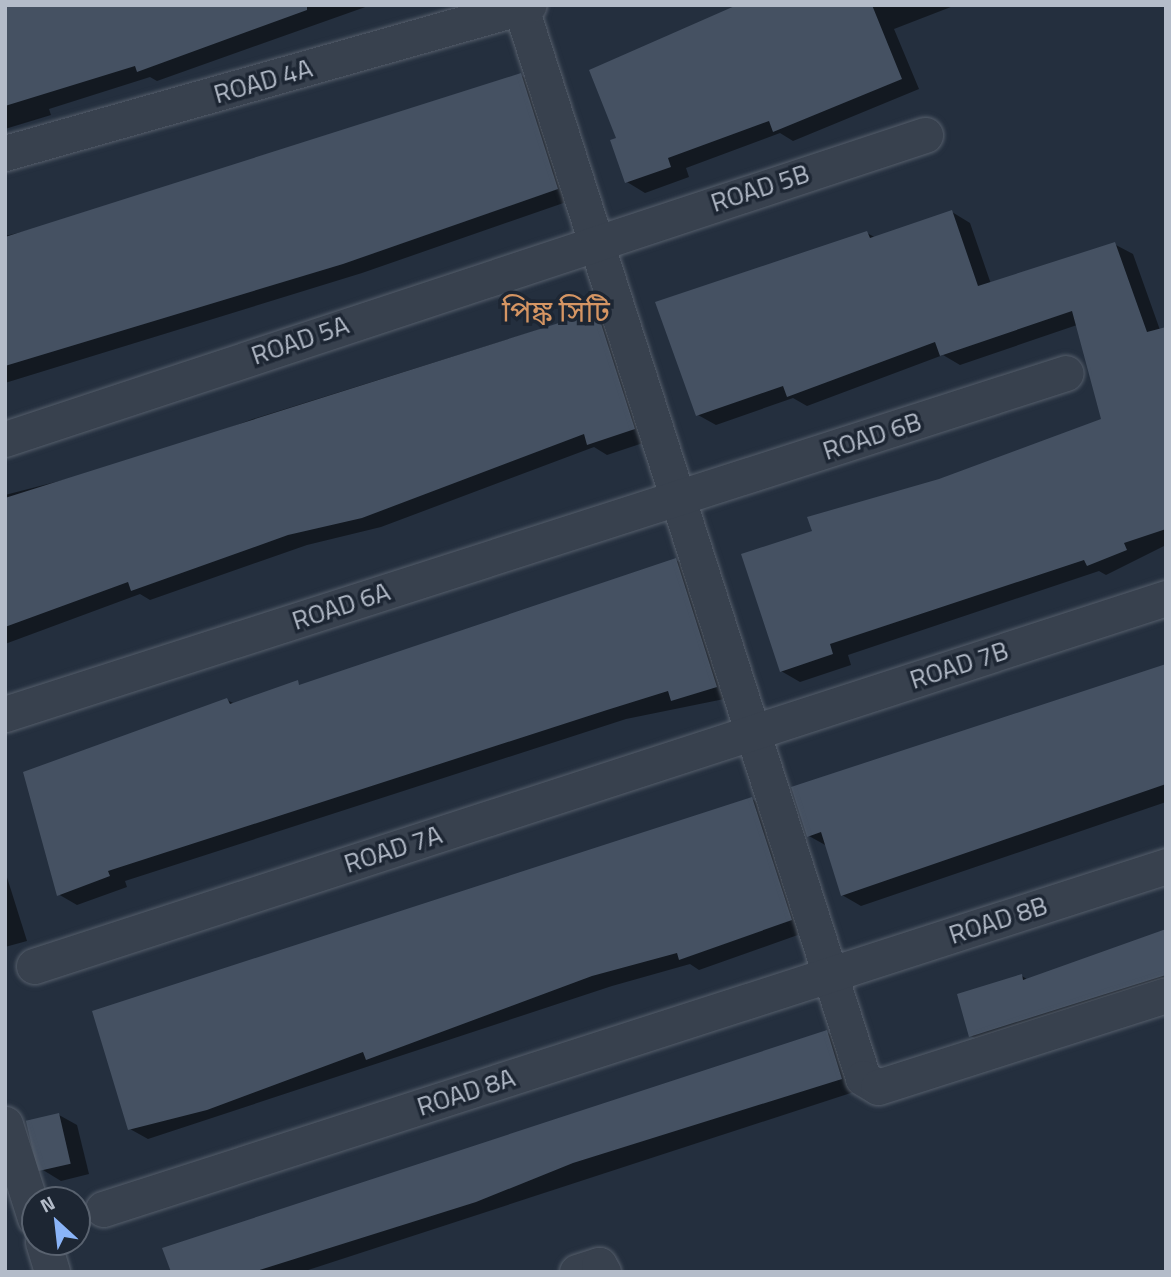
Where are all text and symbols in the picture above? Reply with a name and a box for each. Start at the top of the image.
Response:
street label: ROAD 4A [210,52,316,110]
street label: ROAD 5B [707,157,813,219]
district label: পিঙ্ক সিটি [502,293,610,329]
street label: ROAD 5A [247,309,353,371]
street label: ROAD 6B [819,405,925,467]
street label: ROAD 6A [288,576,394,636]
street label: ROAD 7B [906,634,1012,696]
street label: ROAD 7A [340,819,446,879]
street label: ROAD 8B [945,889,1051,951]
street label: ROAD 8A [413,1062,519,1122]
north arrow [21,1186,91,1256]
text: N [35,1188,60,1220]

